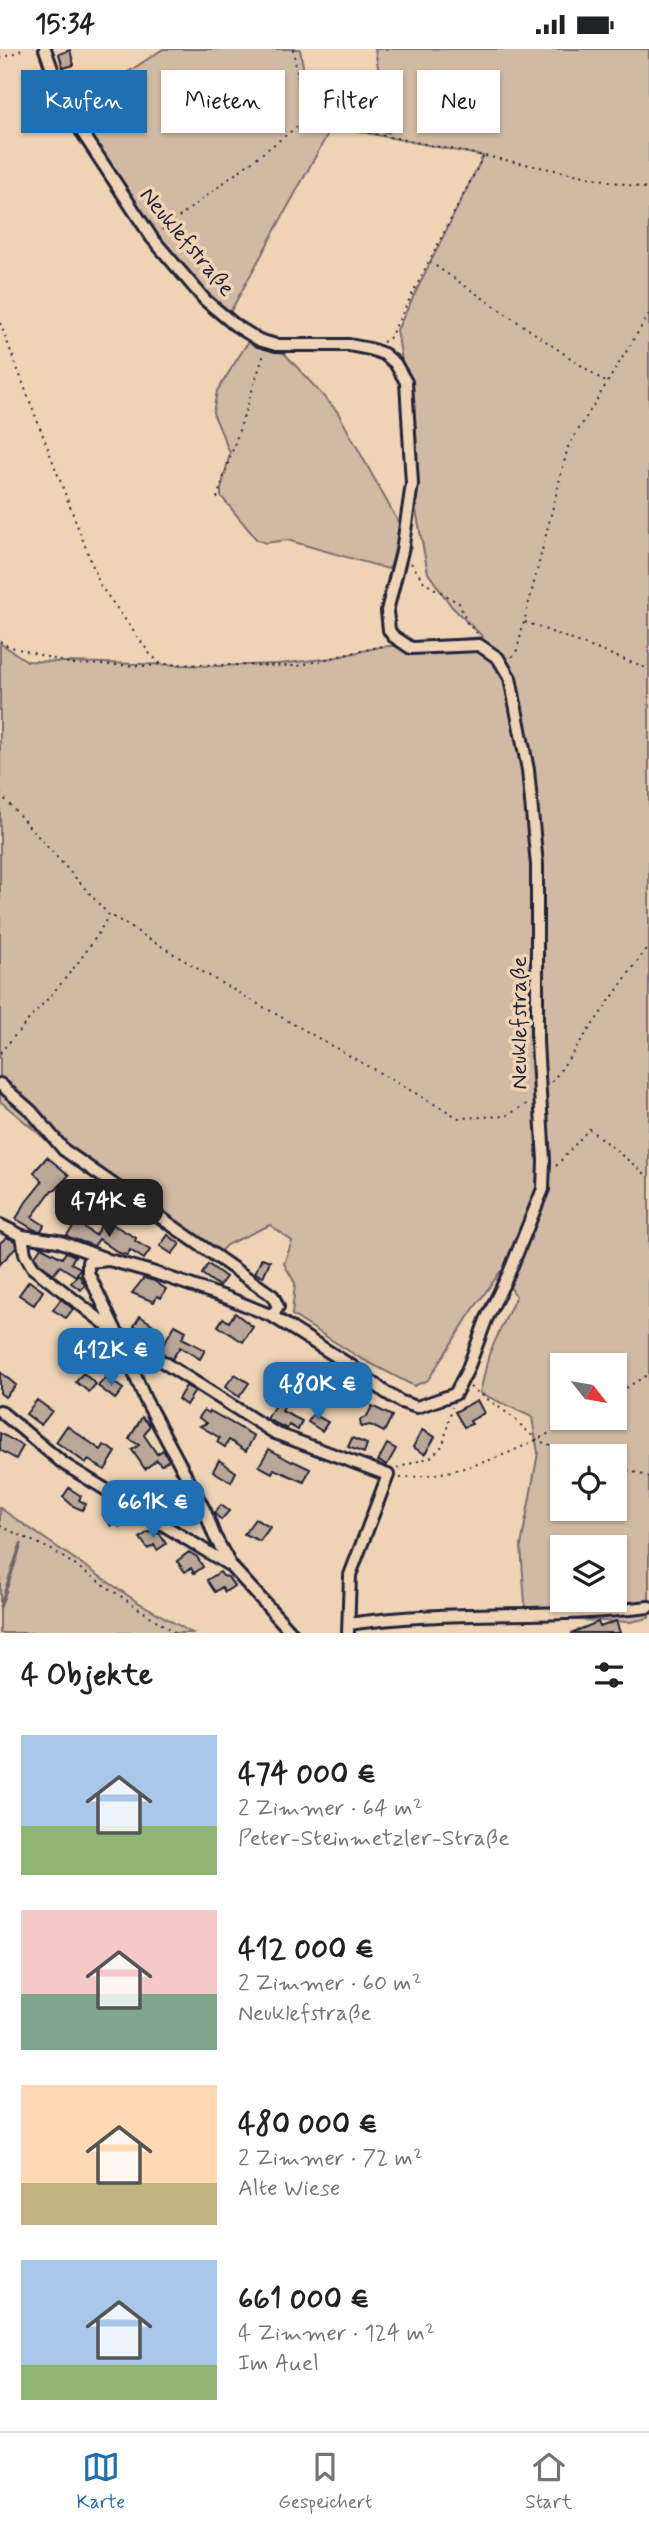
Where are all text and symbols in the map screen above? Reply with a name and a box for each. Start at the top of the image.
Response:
text: 15:34 [35,8,95,42]
chip: Kaufen [21,70,147,133]
chip: Mieten [161,70,285,133]
chip: Filter [299,70,403,133]
chip: Neu [417,70,500,133]
street label: Neuklefstraße [132,181,241,303]
street label: Neuklefstraße [505,956,535,1090]
pin: 474K € [52,1179,166,1239]
text: 474K € [71,1187,147,1217]
pin: 412K € [54,1329,168,1388]
text: 412K € [74,1336,148,1366]
north arrow [550,1353,626,1430]
map controls [550,1353,627,1612]
pin: 480K € [261,1363,375,1422]
text: 480K € [279,1370,357,1400]
button: locate [550,1444,627,1521]
pin: 661K € [96,1481,210,1540]
text: 661K € [118,1488,188,1518]
button: layers [550,1535,627,1612]
text: 4 Objekte [21,1656,153,1695]
icon: filters [590,1656,628,1694]
text: 474 000 € [238,1755,376,1794]
icon: home [77,1763,161,1847]
text: 2 Zimmer · 64 m² [238,1794,423,1824]
text: Peter-Steinmetzler-Straße [238,1824,510,1854]
text: 412 000 € [238,1930,374,1969]
icon: home [77,1938,161,2022]
text: 2 Zimmer · 60 m² [238,1969,422,1999]
text: Neuklefstraße [238,1999,372,2029]
text: 480 000 € [238,2105,378,2144]
icon: home [77,2113,161,2197]
text: 2 Zimmer · 72 m² [238,2144,423,2174]
text: Alte Wiese [238,2174,340,2204]
text: 661 000 € [238,2280,370,2319]
icon: home [77,2288,161,2372]
text: 4 Zimmer · 124 m² [238,2319,435,2349]
text: Im Auel [238,2349,319,2379]
tab: Karte [77,2448,125,2515]
tab: Gespeichert [278,2448,372,2515]
tab: Start [525,2448,572,2515]

